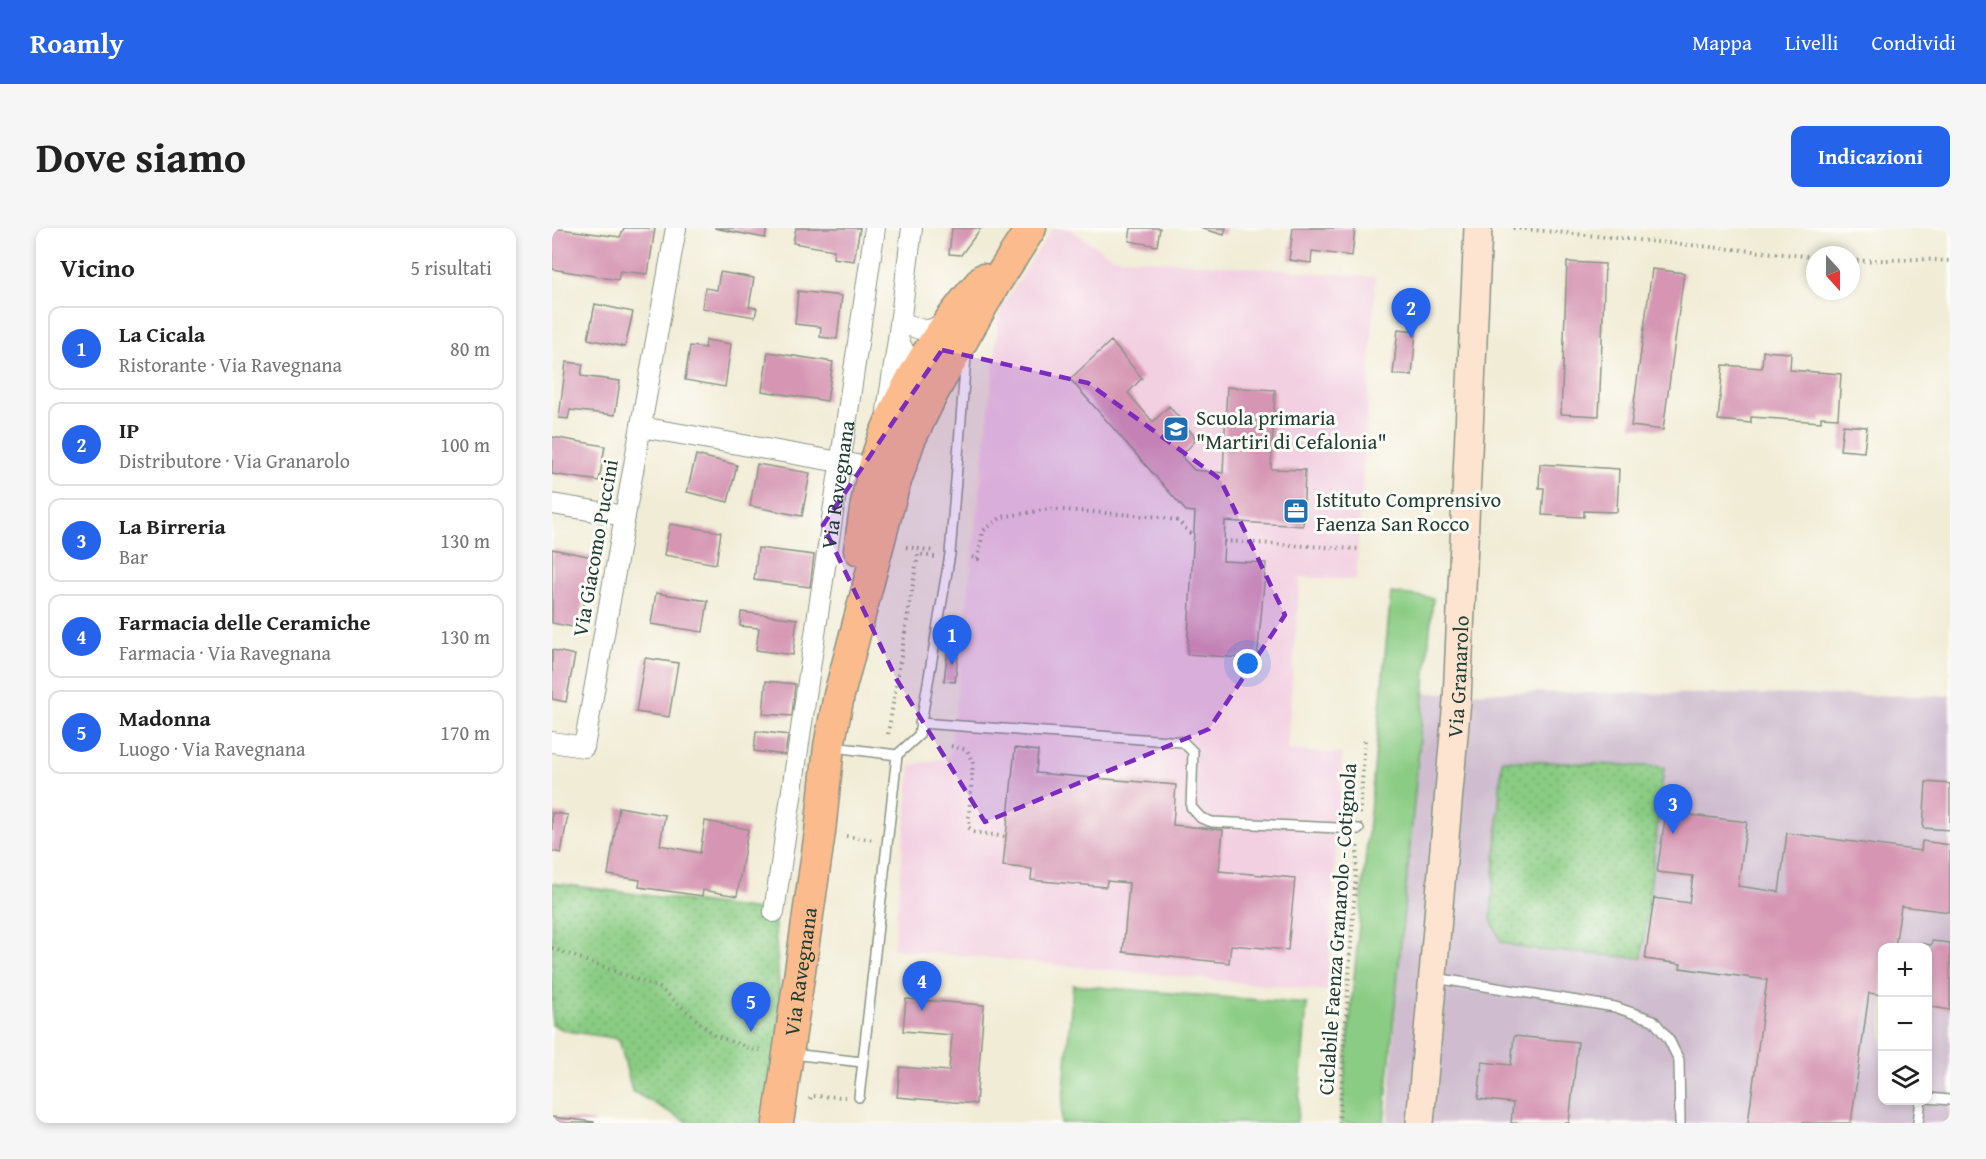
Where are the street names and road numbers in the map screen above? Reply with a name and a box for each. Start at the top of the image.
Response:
street label: Via Ravegnana [812,418,862,551]
street label: Via Giacomo Puccini [564,457,626,639]
street label: Via Granarolo [1438,615,1476,739]
street label: Ciclabile Faenza Granarolo - Cotignola [1310,762,1364,1096]
street label: Via Ravegnana [775,905,824,1038]

